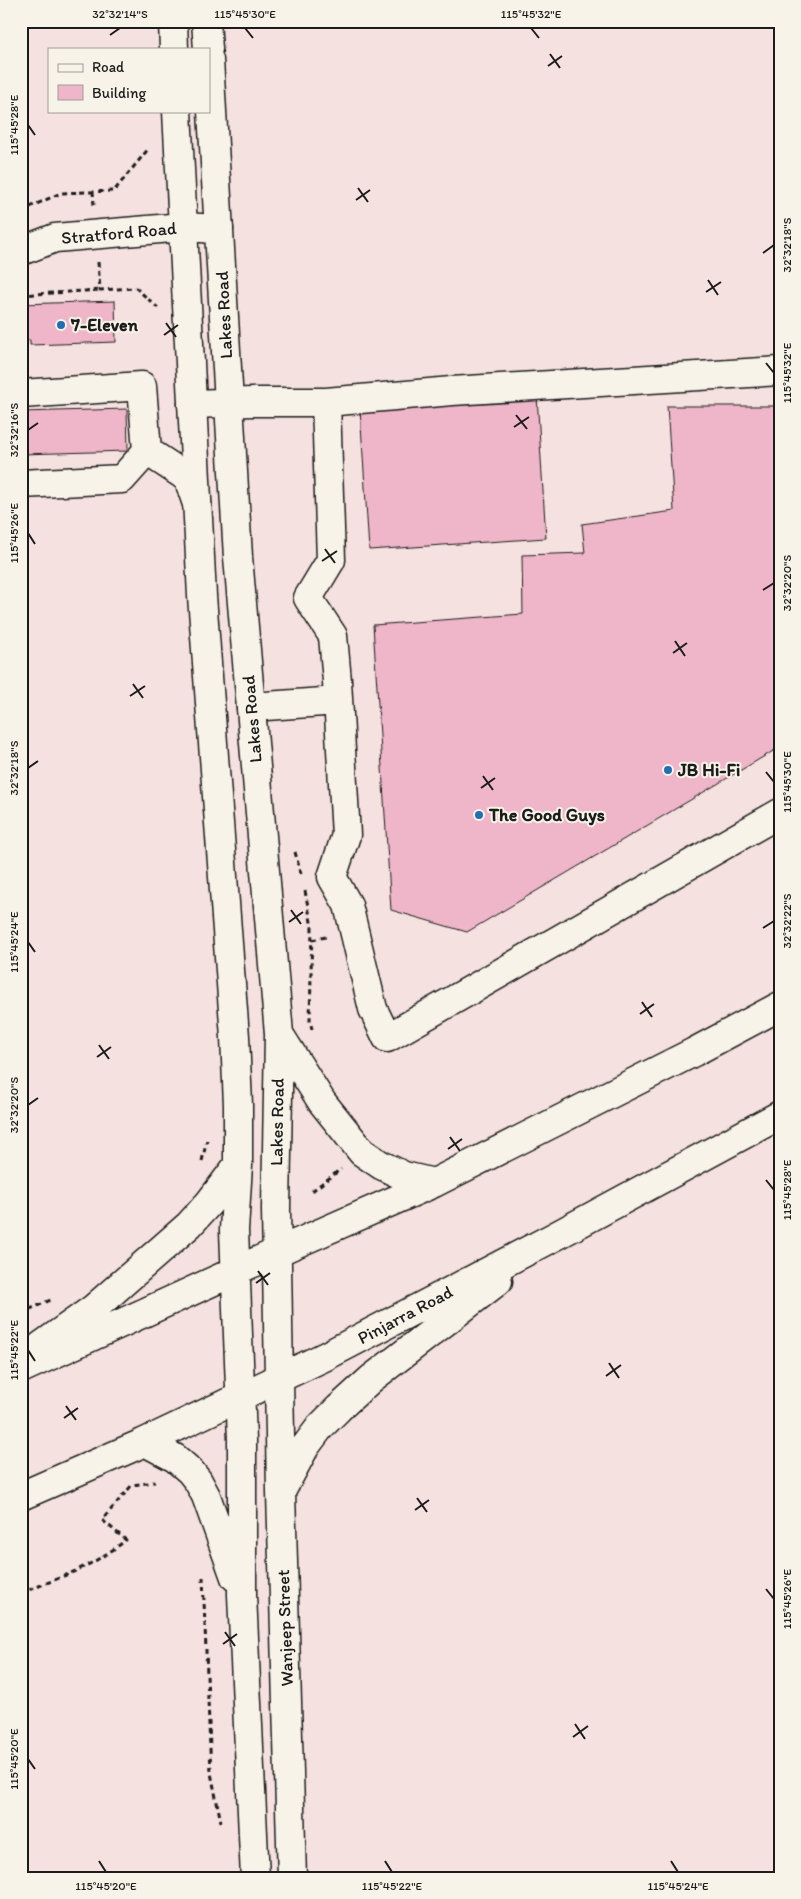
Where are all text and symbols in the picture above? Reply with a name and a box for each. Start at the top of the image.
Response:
text: 32°32'14"S [92,7,148,21]
text: 115°45'30"E [214,7,276,21]
text: 115°45'32"E [501,7,562,21]
legend [48,48,210,112]
text: Road [92,58,125,76]
text: Building [92,84,146,102]
text: 115°45'28"E [7,94,21,155]
street label: Stratford Road [60,217,178,249]
text: 32°32'18"S [780,217,794,272]
street label: Lakes Road [211,270,237,359]
place label: 7-Eleven [70,314,139,336]
marker: 7-Eleven [55,319,67,331]
text: 115°45'32"E [780,342,794,403]
text: 32°32'16"S [7,402,21,457]
text: 115°45'26"E [7,502,21,563]
text: 32°32'20"S [780,555,794,611]
street label: Lakes Road [237,674,267,764]
text: 32°32'18"S [7,740,21,795]
text: 115°45'30"E [780,751,794,813]
place label: JB Hi-Fi [677,759,740,781]
marker: JB Hi-Fi [662,764,674,776]
place label: The Good Guys [488,804,605,826]
marker: The Good Guys [473,809,485,821]
text: 32°32'22"S [780,893,794,949]
text: 115°45'24"E [7,911,21,973]
text: 32°32'20"S [7,1077,21,1133]
street label: Lakes Road [265,1078,289,1166]
text: 115°45'28"E [780,1159,794,1220]
street label: Pinjarra Road [354,1281,457,1349]
text: 115°45'22"E [7,1319,21,1380]
text: 115°45'26"E [780,1568,794,1629]
street label: Wanjeep Street [272,1569,298,1687]
text: 115°45'20"E [7,1728,21,1790]
text: 115°45'20"E [75,1879,137,1893]
text: 115°45'22"E [362,1879,423,1893]
text: 115°45'24"E [647,1879,709,1893]

